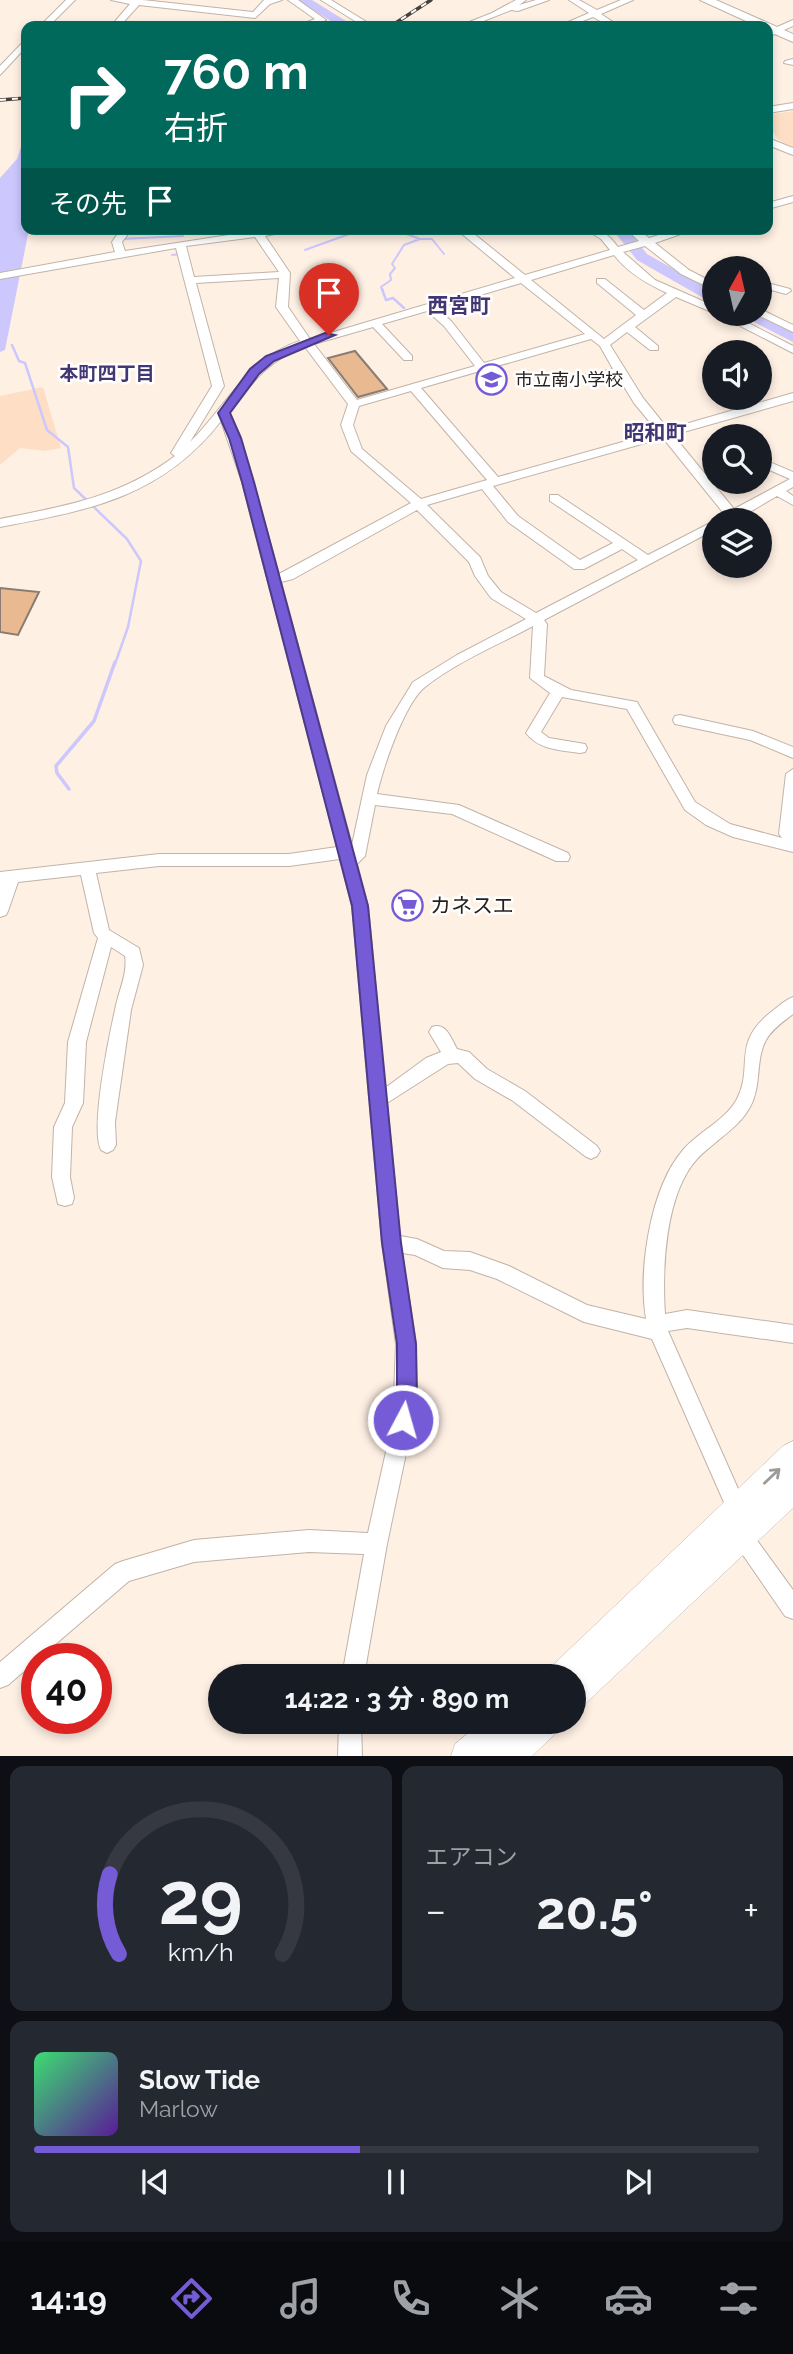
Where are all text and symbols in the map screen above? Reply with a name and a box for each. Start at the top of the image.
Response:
text: 760 m [164,43,309,100]
icon: right [49,49,140,140]
text: 右折 [164,109,228,146]
icon: arrive [141,182,179,220]
text: その先 [49,189,127,219]
north arrow [702,256,772,326]
map controls [702,256,772,578]
pin [299,263,359,335]
icon: arrive [310,274,348,312]
district label: 西宮町 [428,293,491,318]
button: sound [702,340,772,410]
district label: 本町四丁目 [59,362,155,384]
school or university icon: 市立南小学校 [475,363,509,397]
place label: 市立南小学校 [515,369,623,390]
district label: 昭和町 [624,420,687,445]
button: search [702,424,772,494]
button: layers [702,508,772,578]
supermarket icon: カネスエ [390,889,424,923]
place label: カネスエ [430,893,514,918]
position arrow [366,1383,440,1457]
one-way arrow [763,1467,780,1484]
speed limit sign: 40 [21,1643,112,1734]
text: 14:22 · 3 分 · 890 m [285,1684,509,1714]
text: エアコン [426,1843,518,1870]
text: 29 [159,1857,243,1942]
text: 20.5° [536,1880,653,1941]
text: − [426,1888,446,1933]
text: + [743,1888,759,1933]
text: km/h [168,1937,234,1967]
text: Slow Tide [139,2065,260,2095]
text: Marlow [139,2095,218,2122]
icon: previous [136,2163,174,2201]
icon: pause [377,2163,415,2201]
icon: next [619,2163,657,2201]
icon: directions [167,2274,216,2323]
icon: music [276,2274,325,2323]
icon: phone [386,2274,435,2323]
icon: climate [495,2274,544,2323]
icon: car [604,2274,653,2323]
icon: filters [714,2274,763,2323]
text: 14:19 [30,2280,107,2317]

